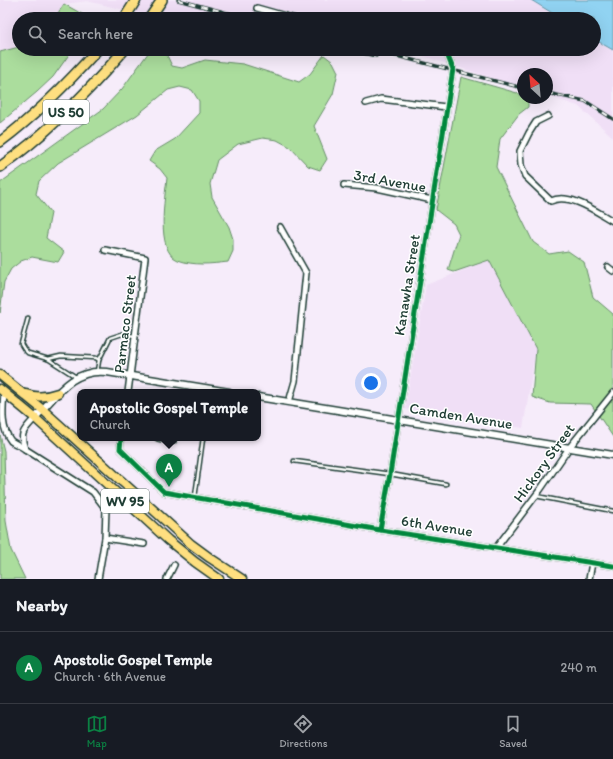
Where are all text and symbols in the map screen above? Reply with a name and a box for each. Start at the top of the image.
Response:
search box [12,12,601,56]
icon: search [26,23,48,45]
text: Search here [58,25,133,43]
north arrow [517,68,553,104]
road number: US 50 [43,100,89,124]
street label: 3rd Avenue [352,166,428,196]
street label: Kanawha Street [390,233,424,337]
street label: Parmaco Street [110,273,140,374]
your location [361,373,381,393]
popup [77,389,261,441]
text: Apostolic Gospel Temple [90,399,248,417]
street label: Camden Avenue [408,399,514,433]
text: Church [90,417,130,432]
street label: Hickory Street [509,420,579,506]
pin: A [156,454,182,487]
road number: WV 95 [101,489,149,513]
street label: 6th Avenue [400,511,474,541]
text: Nearby [16,595,68,615]
text: Apostolic Gospel Temple [54,651,212,669]
text: A [25,660,33,675]
text: 240 m [560,660,597,675]
text: Church · 6th Avenue [54,669,166,684]
tab: Map [86,713,108,750]
tab: Directions [279,713,328,750]
tab: Saved [499,713,527,750]

